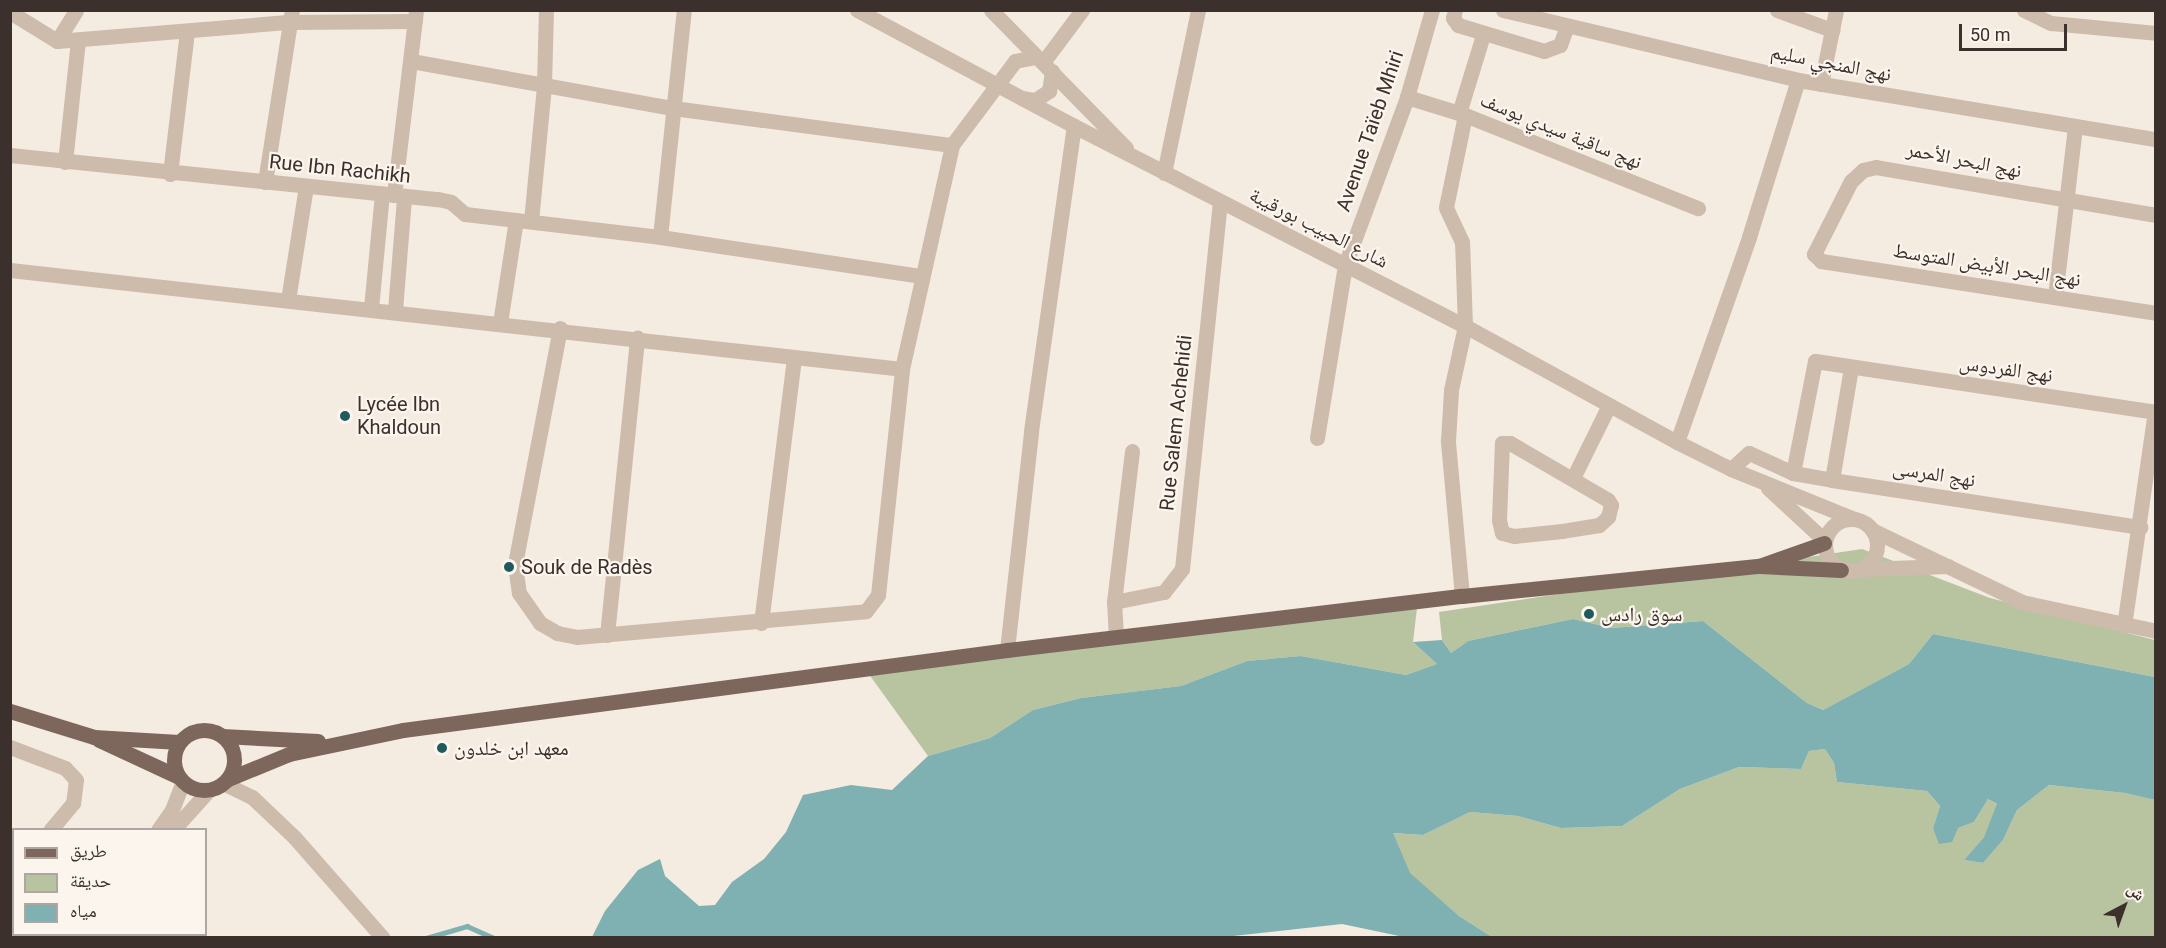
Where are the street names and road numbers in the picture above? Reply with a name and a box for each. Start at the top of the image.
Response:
street label: نهج المنجي سليم [1769,40,1893,86]
street label: Avenue Taïeb Mhiri [1331,47,1409,215]
street label: نهج ساقية سيدي يوسف [1477,88,1645,174]
street label: نهج البحر الأحمر [1904,137,2024,183]
street label: Rue Ibn Rachikh [268,150,412,188]
street label: شارع الحبيب بورقيبة [1246,183,1392,273]
street label: نهج البحر الأبيض المتوسط [1891,238,2083,292]
street label: Rue Salem Achehidi [1155,334,1197,512]
street label: نهج الفردوس [1958,351,2054,387]
street label: نهج المرسى [1891,456,1977,492]

